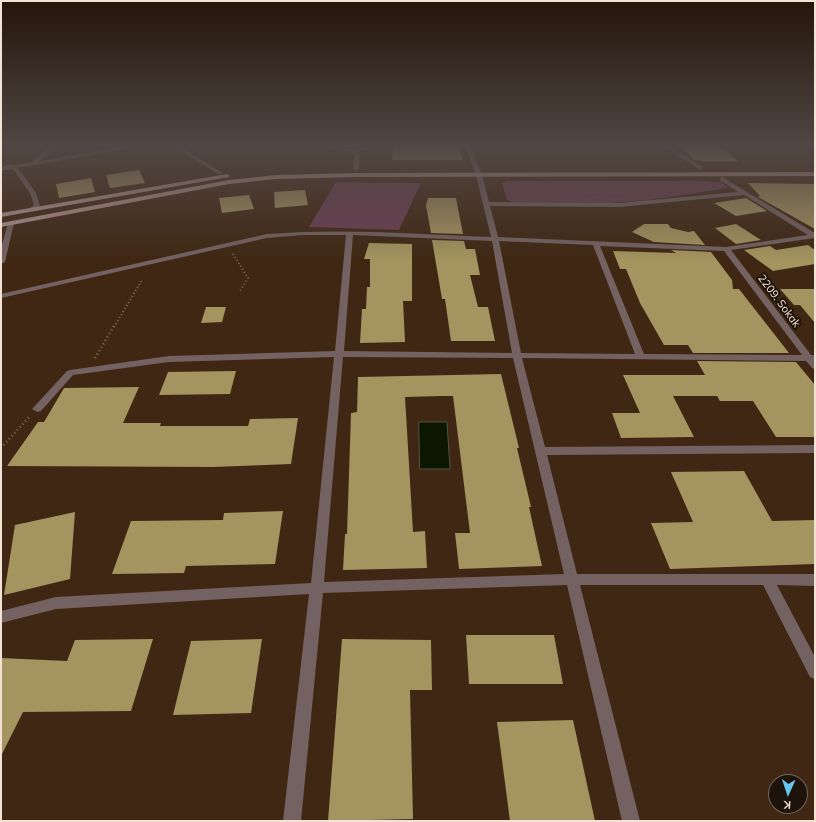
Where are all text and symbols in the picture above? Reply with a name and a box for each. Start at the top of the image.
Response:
street label: 2209. Sokak [755,272,803,330]
north arrow [768,774,808,814]
text: K [783,798,791,812]

